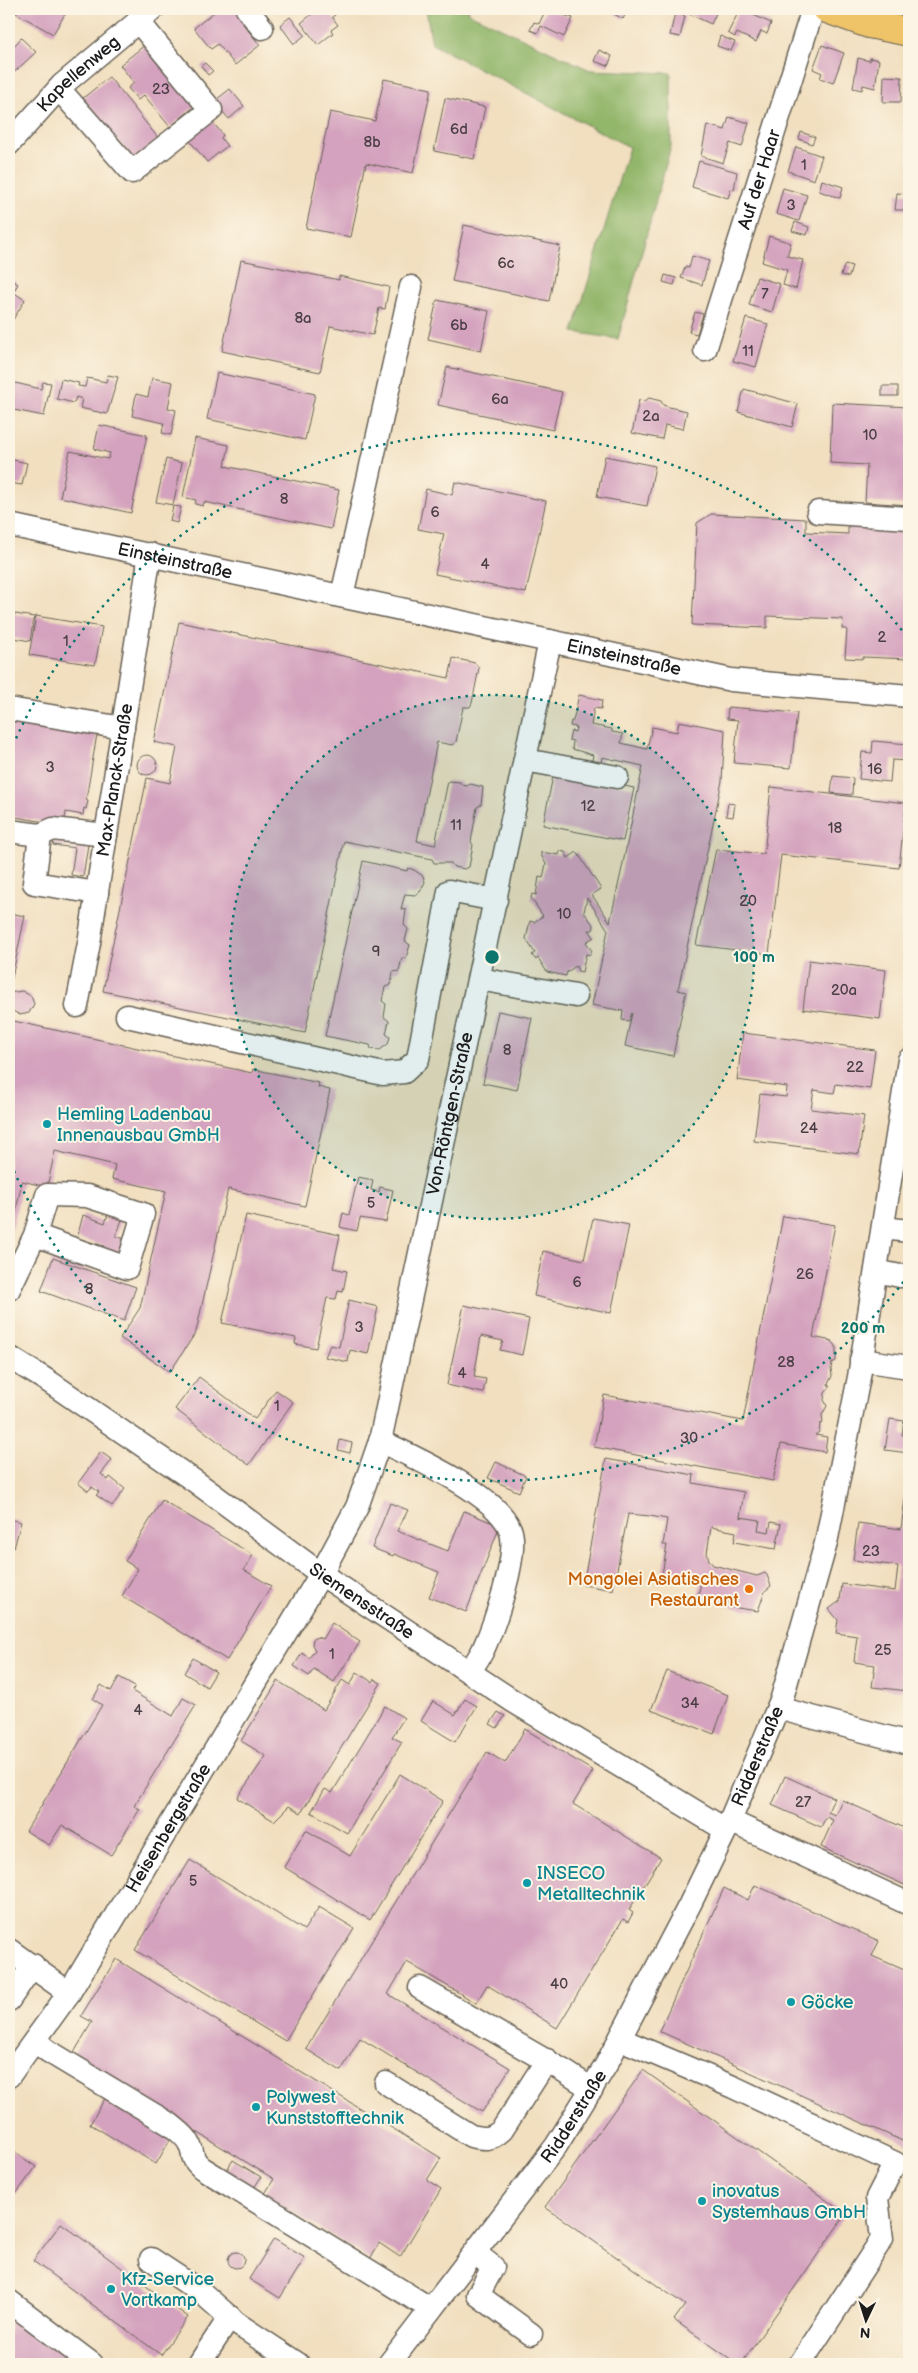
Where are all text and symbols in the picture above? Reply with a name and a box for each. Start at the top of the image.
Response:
street label: Kapellenweg [33,31,124,117]
house number: 23 [152,80,170,99]
house number: 6d [450,120,468,139]
street label: Auf der Haar [734,126,785,232]
house number: 8b [363,133,381,152]
house number: 1 [801,156,807,175]
house number: 3 [786,196,796,215]
house number: 6c [497,254,515,273]
house number: 7 [761,285,769,304]
house number: 8a [294,309,312,328]
house number: 6b [450,316,468,335]
house number: 11 [742,342,754,361]
house number: 6a [491,390,509,409]
house number: 2a [642,407,660,426]
house number: 10 [863,426,877,445]
house number: 8 [280,490,289,509]
house number: 6 [430,503,440,522]
street label: Einsteinstraße [116,539,235,584]
house number: 4 [480,555,490,574]
house number: 2 [878,628,887,647]
house number: 1 [63,632,69,651]
street label: Einsteinstraße [565,635,683,680]
street label: Max-Planck-Straße [93,702,137,858]
house number: 3 [45,758,55,777]
house number: 16 [868,760,882,779]
house number: 12 [581,797,595,816]
house number: 11 [450,816,462,835]
house number: 18 [828,819,843,838]
house number: 20 [739,892,757,911]
house number: 10 [557,905,571,924]
house number: 9 [372,942,380,961]
centre of rings [483,948,501,966]
text: 100 m [733,948,775,967]
house number: 20a [831,981,857,1000]
street label: Von-Röntgen-Straße [423,1030,478,1197]
house number: 8 [503,1041,512,1060]
house number: 22 [846,1058,864,1077]
place label: Hemling Ladenbau Innenausbau GmbH [57,1104,220,1146]
marker: Hemling Ladenbau Innenausbau GmbH [41,1118,53,1130]
house number: 24 [800,1119,818,1138]
house number: 5 [367,1194,375,1213]
house number: 26 [796,1265,814,1284]
house number: 6 [572,1273,582,1292]
house number: 8 [85,1280,94,1299]
house number: 3 [354,1318,364,1337]
text: 200 m [841,1319,885,1338]
house number: 28 [777,1353,795,1372]
house number: 4 [457,1364,467,1383]
house number: 1 [274,1397,280,1416]
house number: 30 [680,1429,698,1448]
house number: 23 [862,1542,880,1561]
street label: Siemensstraße [305,1559,418,1644]
place label: Mongolei Asiatisches Restaurant [567,1569,739,1611]
marker: Mongolei Asiatisches Restaurant [743,1583,755,1595]
house number: 25 [874,1641,892,1660]
house number: 1 [329,1645,335,1664]
house number: 34 [681,1694,699,1713]
house number: 4 [133,1701,143,1720]
street label: Ridderstraße [727,1703,788,1809]
street label: Heisenbergstraße [122,1760,216,1897]
house number: 27 [795,1793,812,1812]
place label: INSECO Metalltechnik [537,1863,645,1905]
house number: 5 [189,1872,197,1891]
marker: INSECO Metalltechnik [521,1877,533,1889]
house number: 40 [550,1975,568,1994]
place label: Göcke [801,1992,854,2013]
marker: Göcke [785,1996,797,2008]
street label: Ridderstraße [537,2066,612,2168]
place label: Polywest Kunststofftechnik [266,2087,404,2129]
marker: Polywest Kunststofftechnik [250,2101,262,2113]
place label: inovatus Systemhaus GmbH [712,2181,866,2223]
marker: inovatus Systemhaus GmbH [696,2195,708,2207]
place label: Kfz-Service Vortkamp [121,2269,215,2311]
marker: Kfz-Service Vortkamp [105,2283,117,2295]
north arrow [840,2296,890,2346]
text: N [859,2324,871,2341]

